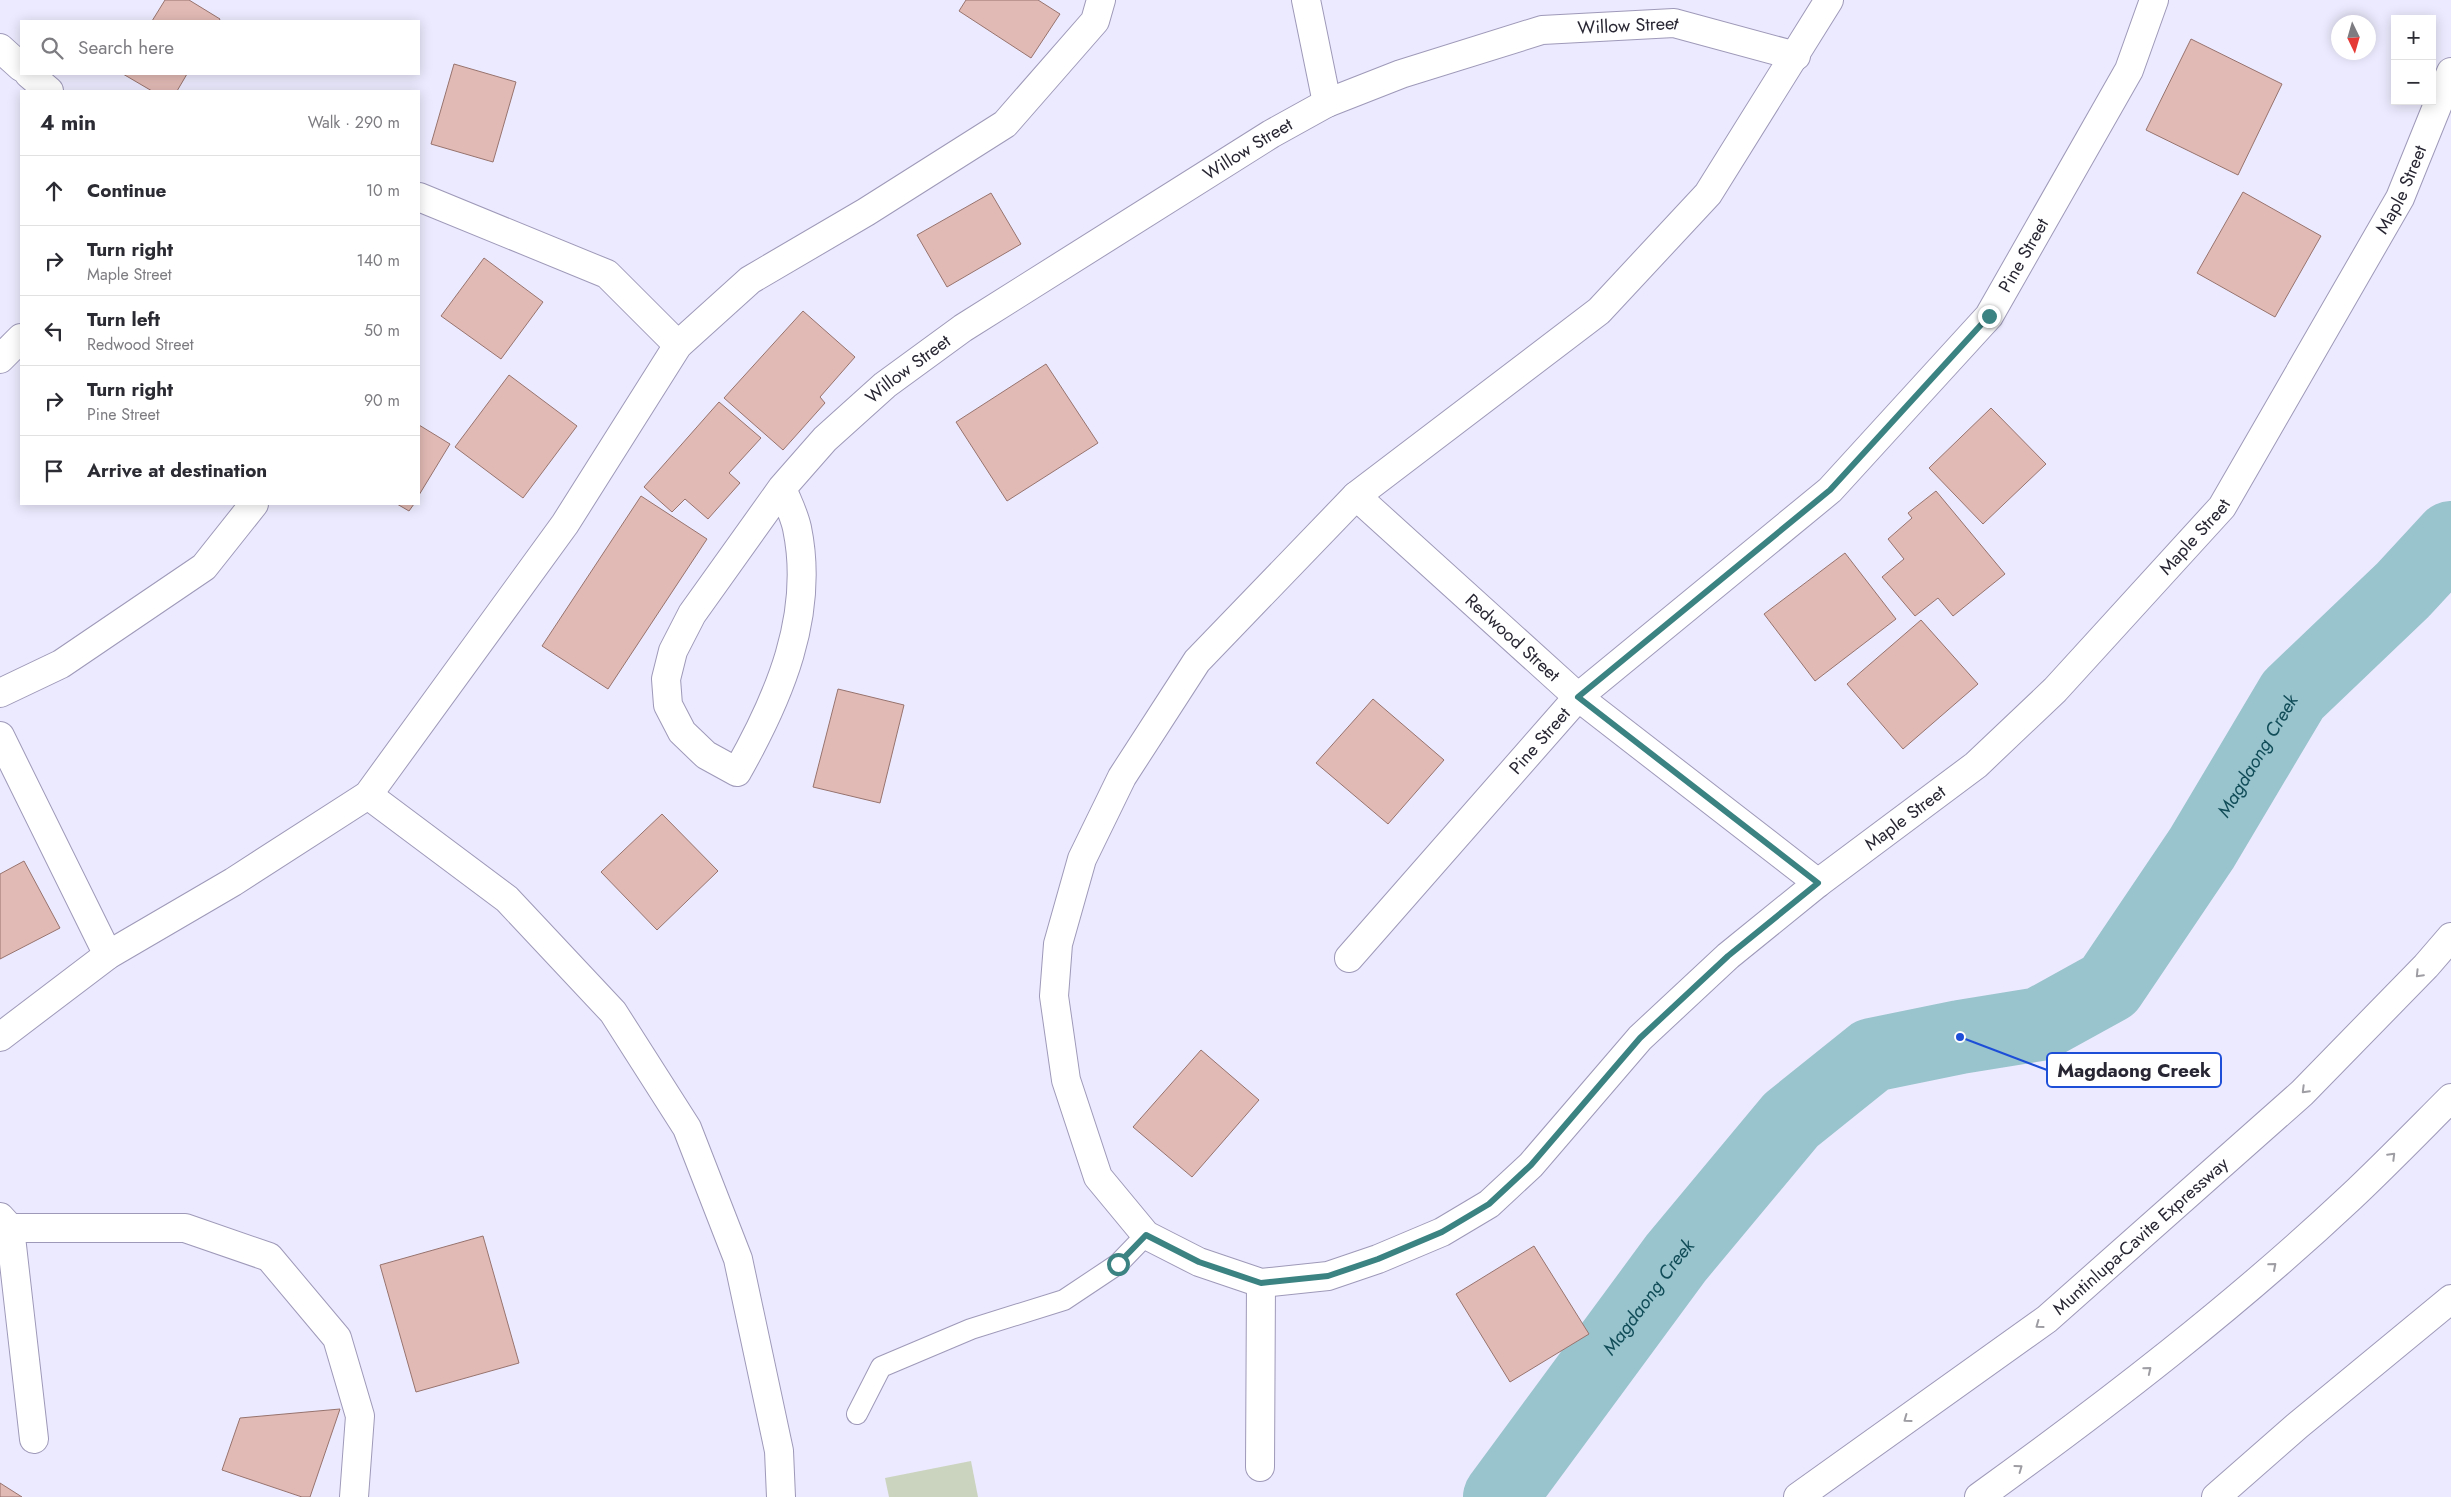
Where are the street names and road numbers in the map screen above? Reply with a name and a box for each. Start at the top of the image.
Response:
street label: Willow Street [1577,10,1682,41]
street label: Willow Street [1198,111,1298,187]
street label: Maple Street [2369,141,2433,239]
street label: Pine Street [1992,213,2055,297]
street label: Willow Street [860,328,957,410]
street label: Maple Street [2153,493,2237,581]
street label: Redwood Street [1459,588,1566,688]
street label: Pine Street [1503,701,1577,780]
street label: Maple Street [1859,779,1952,857]
street label: Muntinlupa-Cavite Expressway [2047,1151,2234,1321]

